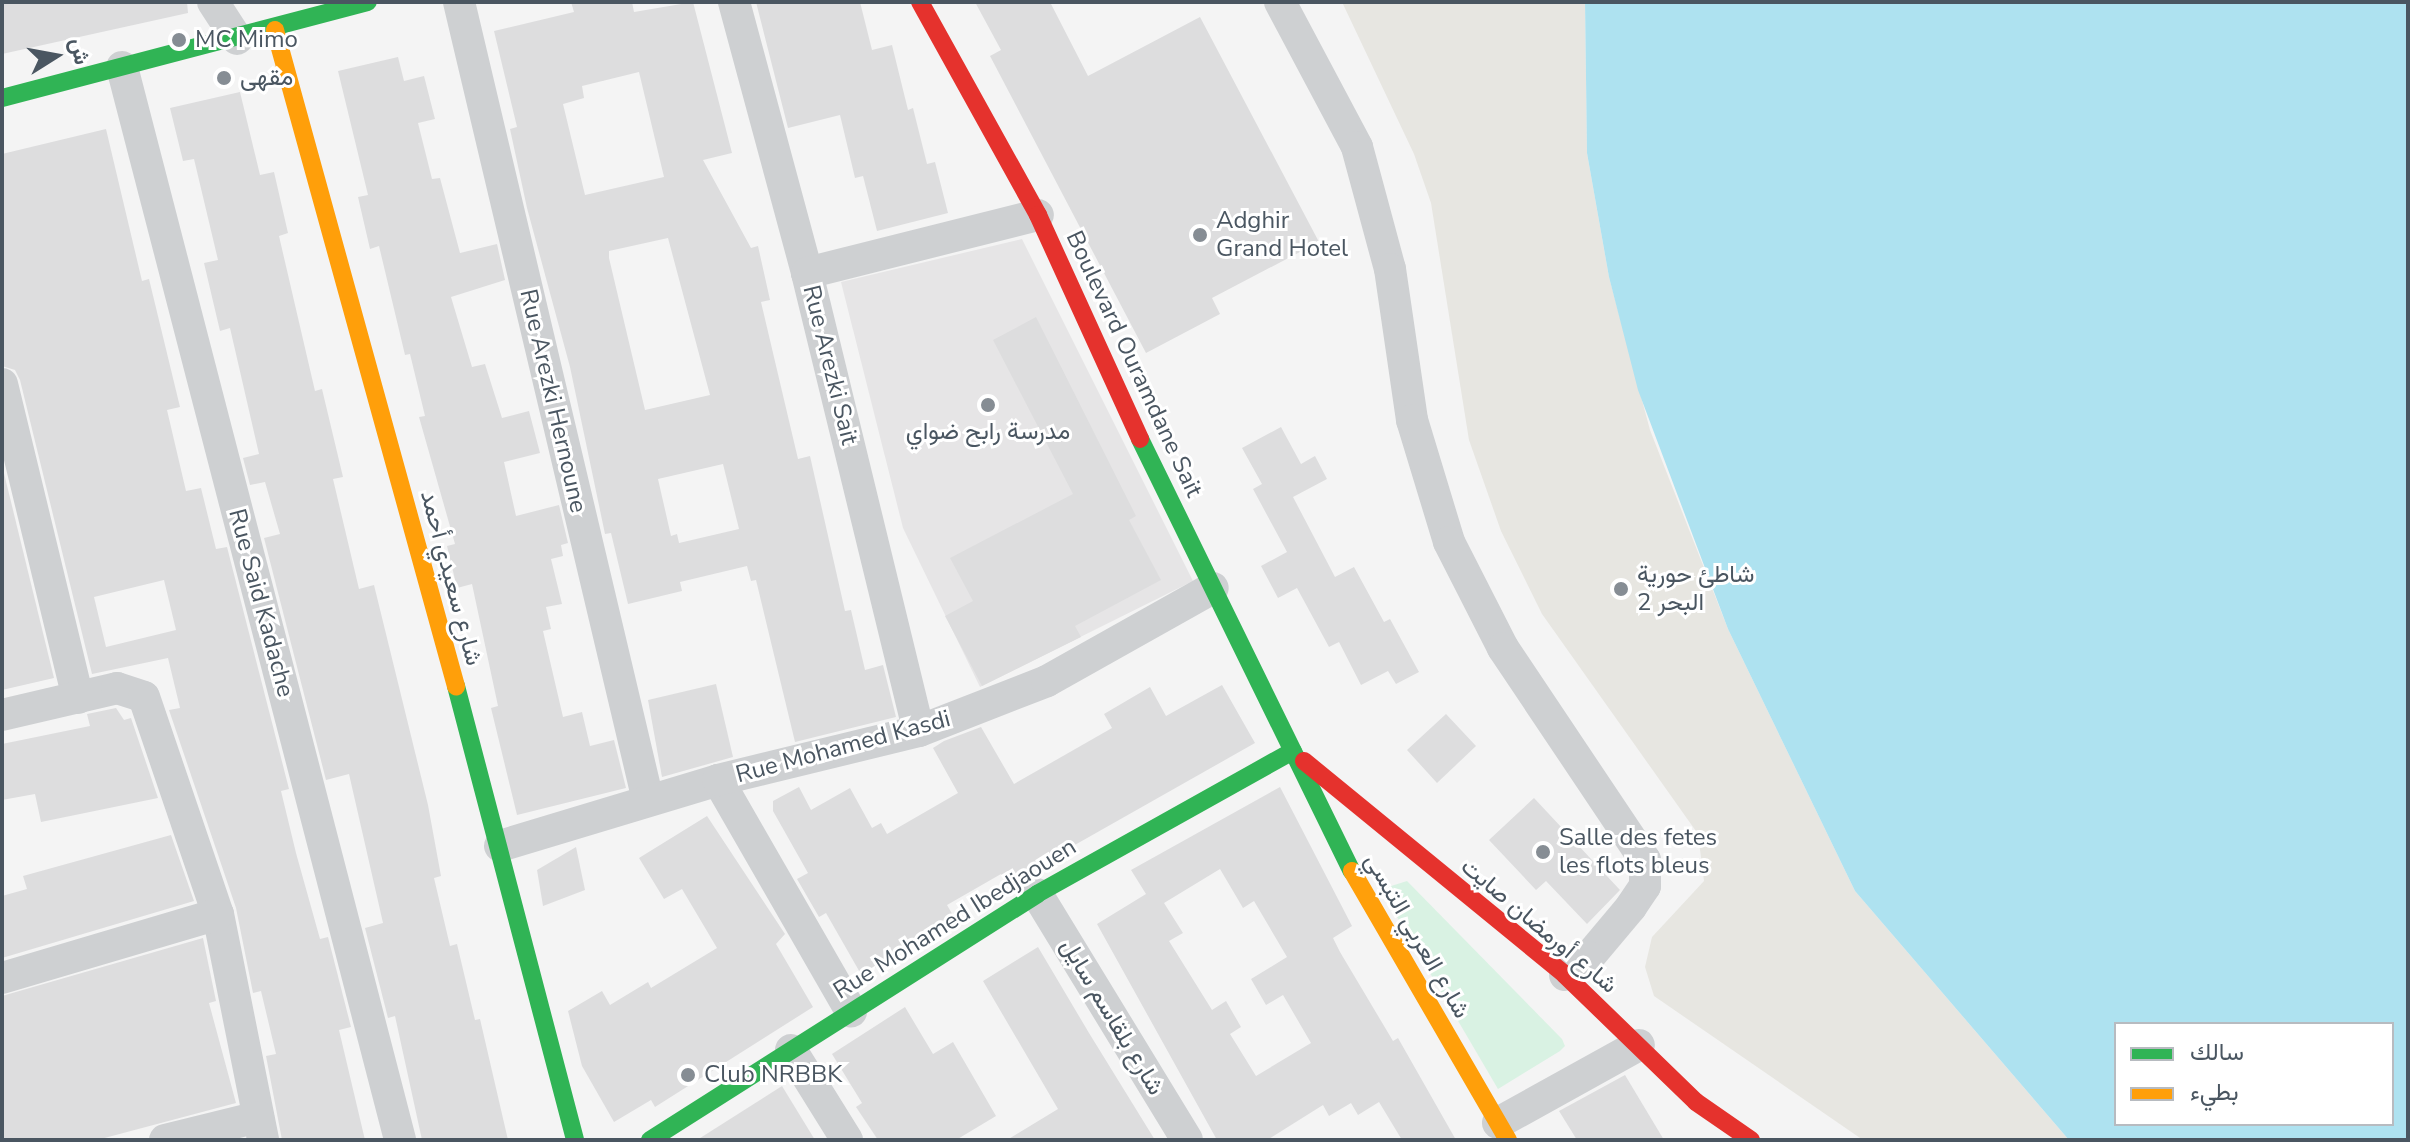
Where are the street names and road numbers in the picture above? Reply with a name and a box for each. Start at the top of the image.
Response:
street label: Boulevard Ouramdane Sait [1060,226,1208,502]
street label: Rue Arezki Sait [796,282,864,448]
street label: Rue Arezki Hernoune [513,286,593,516]
street label: شارع سعيدي أحمد [414,487,488,669]
street label: Rue Said Kadache [222,506,300,700]
street label: Rue Mohamed Kasdi [733,704,953,790]
street label: Rue Mohamed Ibedjaouen [828,832,1082,1006]
street label: شارع العربي التبسي [1358,848,1476,1024]
street label: شارع أورمضان صايت [1455,852,1623,1000]
street label: شارع بلقاسم سايل [1054,934,1170,1100]

